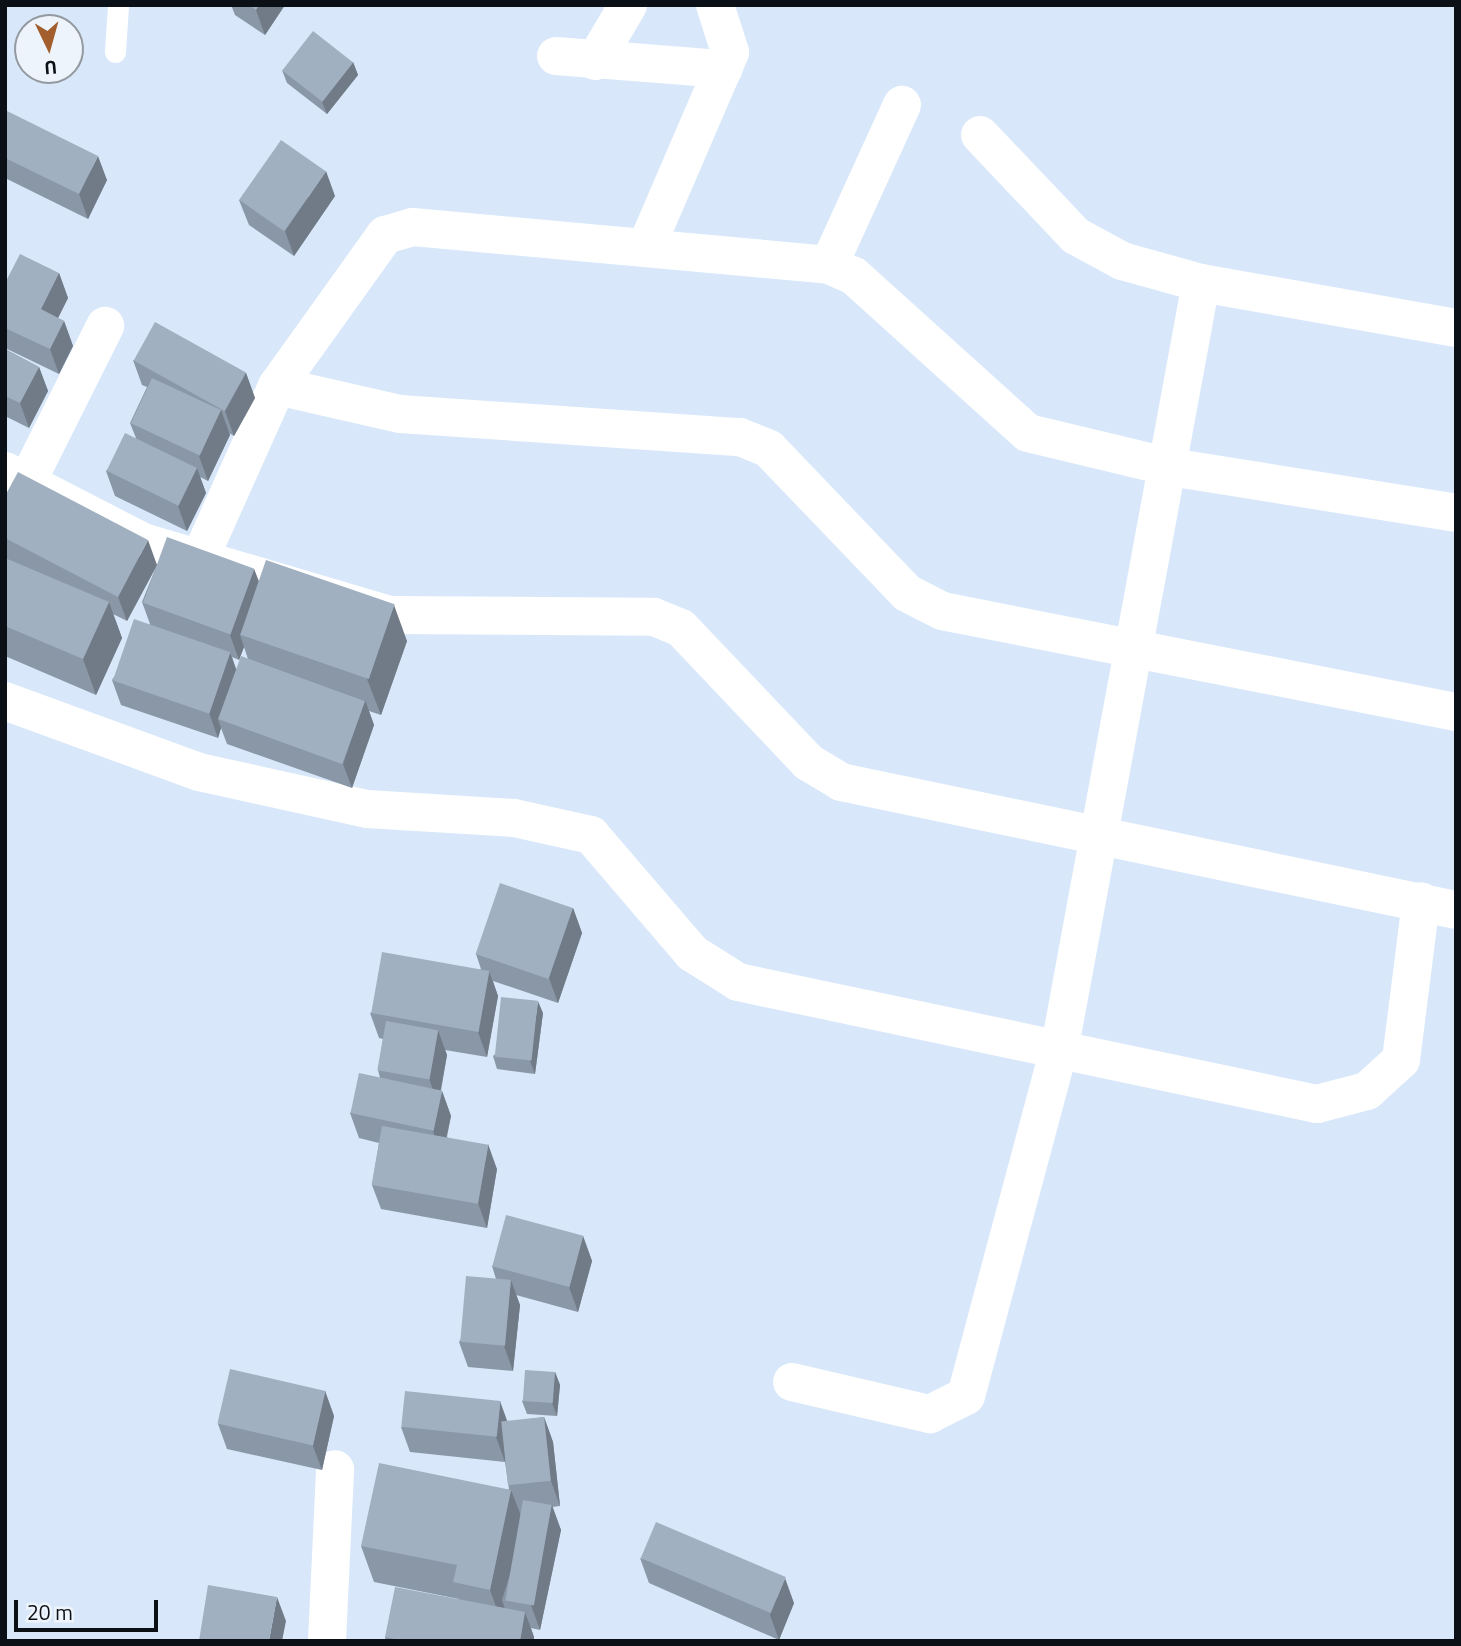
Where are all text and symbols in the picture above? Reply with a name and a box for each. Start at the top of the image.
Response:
north arrow [14,14,84,84]
text: U [43,53,58,83]
scale bar [18,1586,161,1630]
text: 20 m [27,1596,73,1628]

